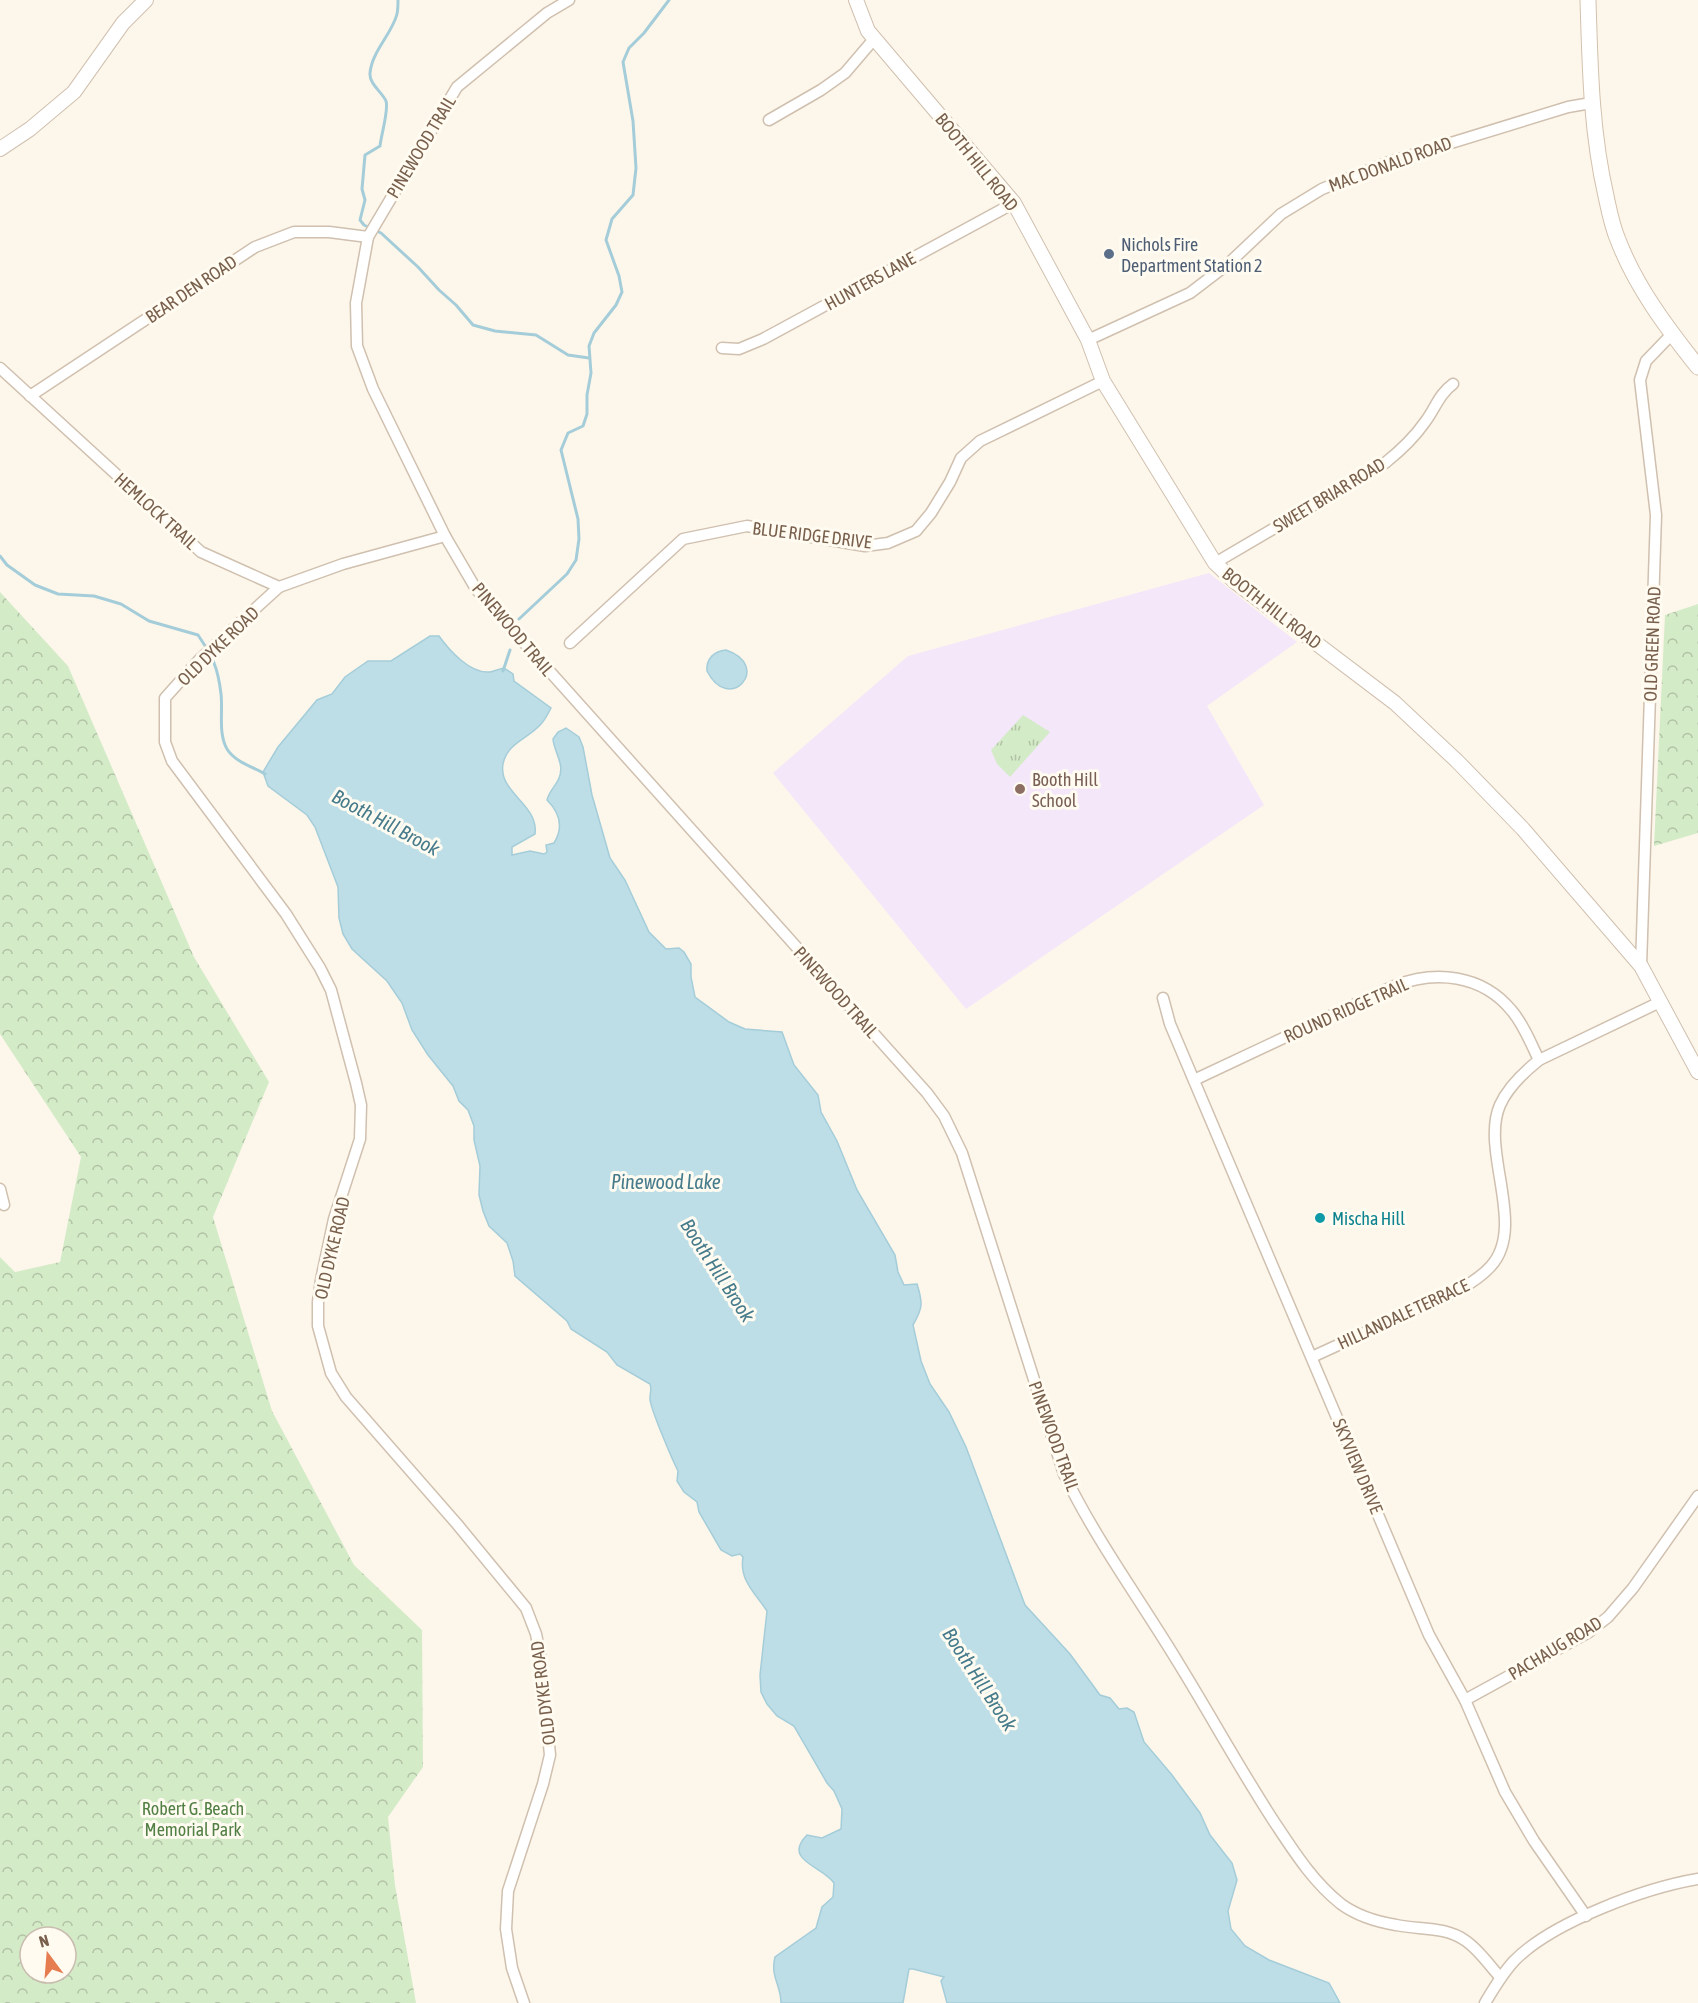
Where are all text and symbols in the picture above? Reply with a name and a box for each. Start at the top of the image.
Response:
street label: PINEWOOD TRAIL [382,92,460,202]
street label: BOOTH HILL ROAD [931,109,1023,215]
street label: MAC DONALD ROAD [1326,132,1454,196]
place label: Nichols Fire Department Station 2 [1121,234,1263,276]
street label: HUNTERS LANE [821,247,919,315]
marker: Nichols Fire Department Station 2 [1102,247,1116,261]
street label: BEAR DEN ROAD [141,251,241,327]
street label: SWEET BRIAR ROAD [1269,453,1389,537]
street label: HEMLOCK TRAIL [110,468,202,554]
street label: BLUE RIDGE DRIVE [751,517,873,553]
street label: BOOTH HILL ROAD [1218,563,1326,653]
street label: PINEWOOD TRAIL [468,578,558,680]
street label: OLD GREEN ROAD [1639,586,1665,702]
street label: OLD DYKE ROAD [173,602,263,690]
place label: Booth Hill School [1032,769,1098,811]
marker: Booth Hill School [1013,782,1027,796]
water label: Booth Hill Brook [328,784,444,860]
street label: PINEWOOD TRAIL [790,942,882,1042]
street label: ROUND RIDGE TRAIL [1281,973,1411,1047]
water label: Pinewood Lake [611,1170,721,1193]
street label: OLD DYKE ROAD [310,1195,354,1301]
place label: Mischa Hill [1332,1208,1405,1229]
marker: Mischa Hill [1313,1211,1327,1225]
water label: Booth Hill Brook [676,1214,760,1326]
street label: HILLANDALE TERRACE [1334,1274,1472,1354]
street label: PINEWOOD TRAIL [1024,1378,1084,1494]
street label: SKYVIEW DRIVE [1329,1415,1388,1517]
street label: PACHAUG ROAD [1505,1612,1605,1684]
water label: Booth Hill Brook [938,1623,1022,1735]
street label: OLD DYKE ROAD [526,1640,560,1746]
park label: Robert G. Beach Memorial Park [142,1798,244,1840]
north arrow [18,1925,78,1985]
text: N [37,1931,51,1951]

